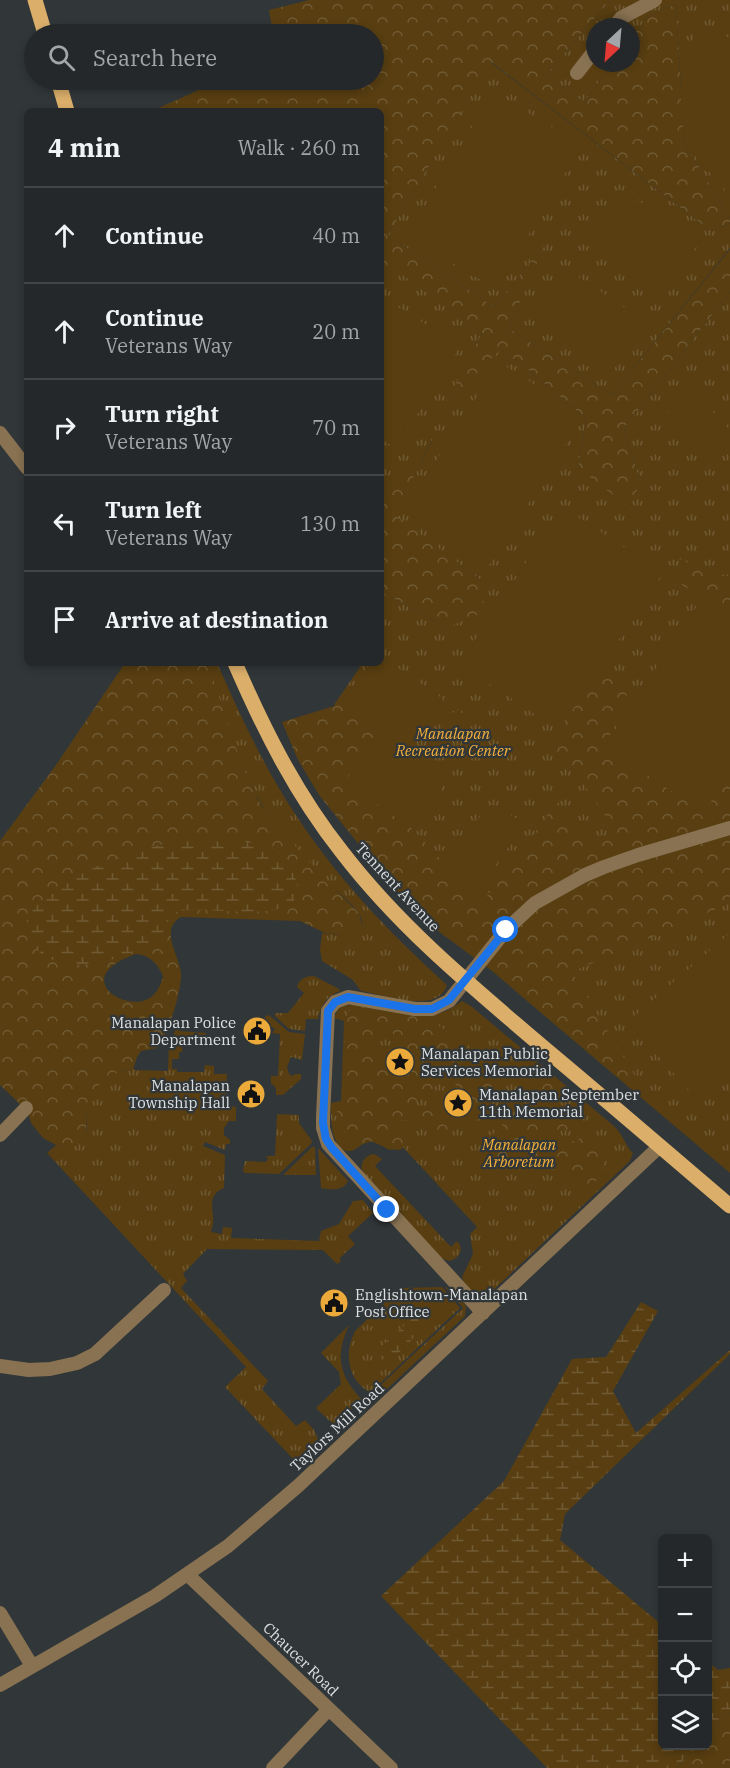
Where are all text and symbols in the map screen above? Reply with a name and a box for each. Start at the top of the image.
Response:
north arrow [586,18,640,72]
search box [24,24,384,90]
icon: search [45,41,78,74]
text: Search here [93,43,217,72]
text: 4 min [48,130,121,164]
text: Walk · 260 m [238,134,360,161]
icon: ahead [48,219,81,252]
text: Continue [105,221,204,250]
text: 40 m [312,222,360,249]
text: Continue [105,303,204,332]
icon: ahead [48,315,81,348]
text: 20 m [312,318,360,345]
text: Veterans Way [105,332,232,359]
text: Turn right [105,399,219,428]
icon: right [48,411,81,444]
text: 70 m [312,414,360,441]
text: Veterans Way [105,428,232,455]
text: Turn left [105,495,201,524]
icon: left [48,507,81,540]
text: 130 m [300,510,360,537]
text: Veterans Way [105,524,232,551]
icon: arrive [48,603,81,636]
text: Arrive at destination [105,605,328,634]
park label: Manalapan Recreation Center [395,724,511,760]
street label: Tennent Avenue [352,838,444,936]
route start [492,916,518,942]
place label: Manalapan Police Department [111,1013,236,1049]
public building icon: Manalapan Police Department [241,1015,273,1047]
place label: Manalapan Public Services Memorial [421,1044,552,1080]
place icon: Manalapan Public Services Memorial [384,1046,416,1078]
place label: Manalapan Township Hall [128,1076,230,1112]
public building icon: Manalapan Township Hall [235,1078,267,1110]
place label: Manalapan September 11th Memorial [479,1085,639,1121]
place icon: Manalapan September 11th Memorial [442,1087,474,1119]
park label: Manalapan Arboretum [481,1135,556,1171]
route end [373,1196,399,1222]
place label: Englishtown-Manalapan Post Office [355,1285,528,1321]
public building icon: Englishtown-Manalapan Post Office [318,1287,350,1319]
street label: Taylors Mill Road [286,1379,388,1475]
map controls [658,1534,712,1750]
button: + [658,1534,712,1588]
button: − [658,1588,712,1642]
street label: Chaucer Road [259,1618,343,1700]
button: locate [658,1642,712,1696]
button: layers [658,1696,712,1750]

